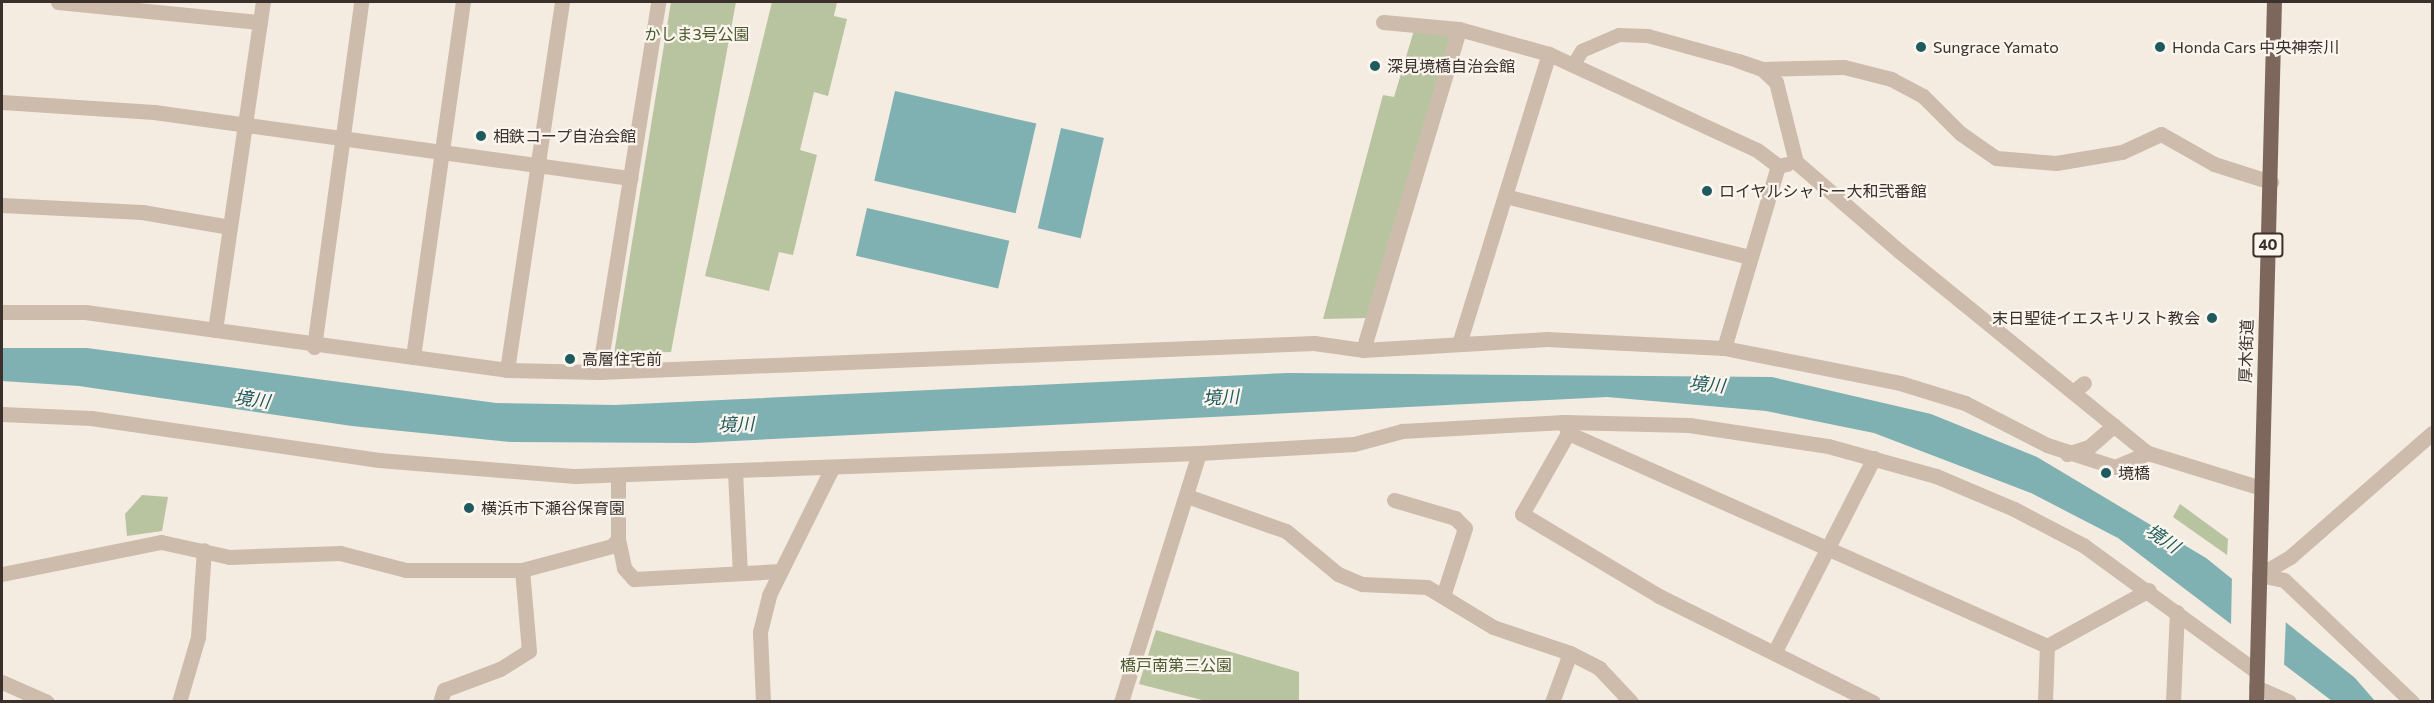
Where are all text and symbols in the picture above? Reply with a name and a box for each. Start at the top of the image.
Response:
park label: かしま3号公園 [644,24,750,44]
place label: Sungrace Yamato [1933,37,2059,57]
place label: Honda Cars 中央神奈川 [2172,37,2339,57]
marker: Sungrace Yamato [1914,40,1928,54]
marker: Honda Cars 中央神奈川 [2153,40,2167,54]
place label: 深見境橋自治会館 [1387,56,1515,76]
marker: 深見境橋自治会館 [1368,59,1382,73]
place label: 相鉄コープ自治会館 [493,126,637,146]
marker: 相鉄コープ自治会館 [474,129,488,143]
place label: ロイヤルシャトー大和弐番館 [1719,181,1927,201]
marker: ロイヤルシャトー大和弐番館 [1700,184,1714,198]
road number: 40 [2252,233,2284,257]
place label: 末日聖徒イエスキリスト教会 [1992,308,2200,328]
marker: 末日聖徒イエスキリスト教会 [2205,311,2219,325]
street label: 厚木街道 [2235,319,2257,383]
place label: 高層住宅前 [582,349,662,369]
marker: 高層住宅前 [563,352,577,366]
water label: 境川 [1688,371,1726,397]
water label: 境川 [1202,385,1240,409]
water label: 境川 [233,386,271,412]
water label: 境川 [718,413,754,435]
place label: 境橋 [2118,463,2150,483]
marker: 境橋 [2099,466,2113,480]
place label: 横浜市下瀬谷保育園 [481,498,625,518]
marker: 横浜市下瀬谷保育園 [462,501,476,515]
water label: 境川 [2142,519,2184,557]
park label: 橋戸南第三公園 [1120,655,1232,675]

